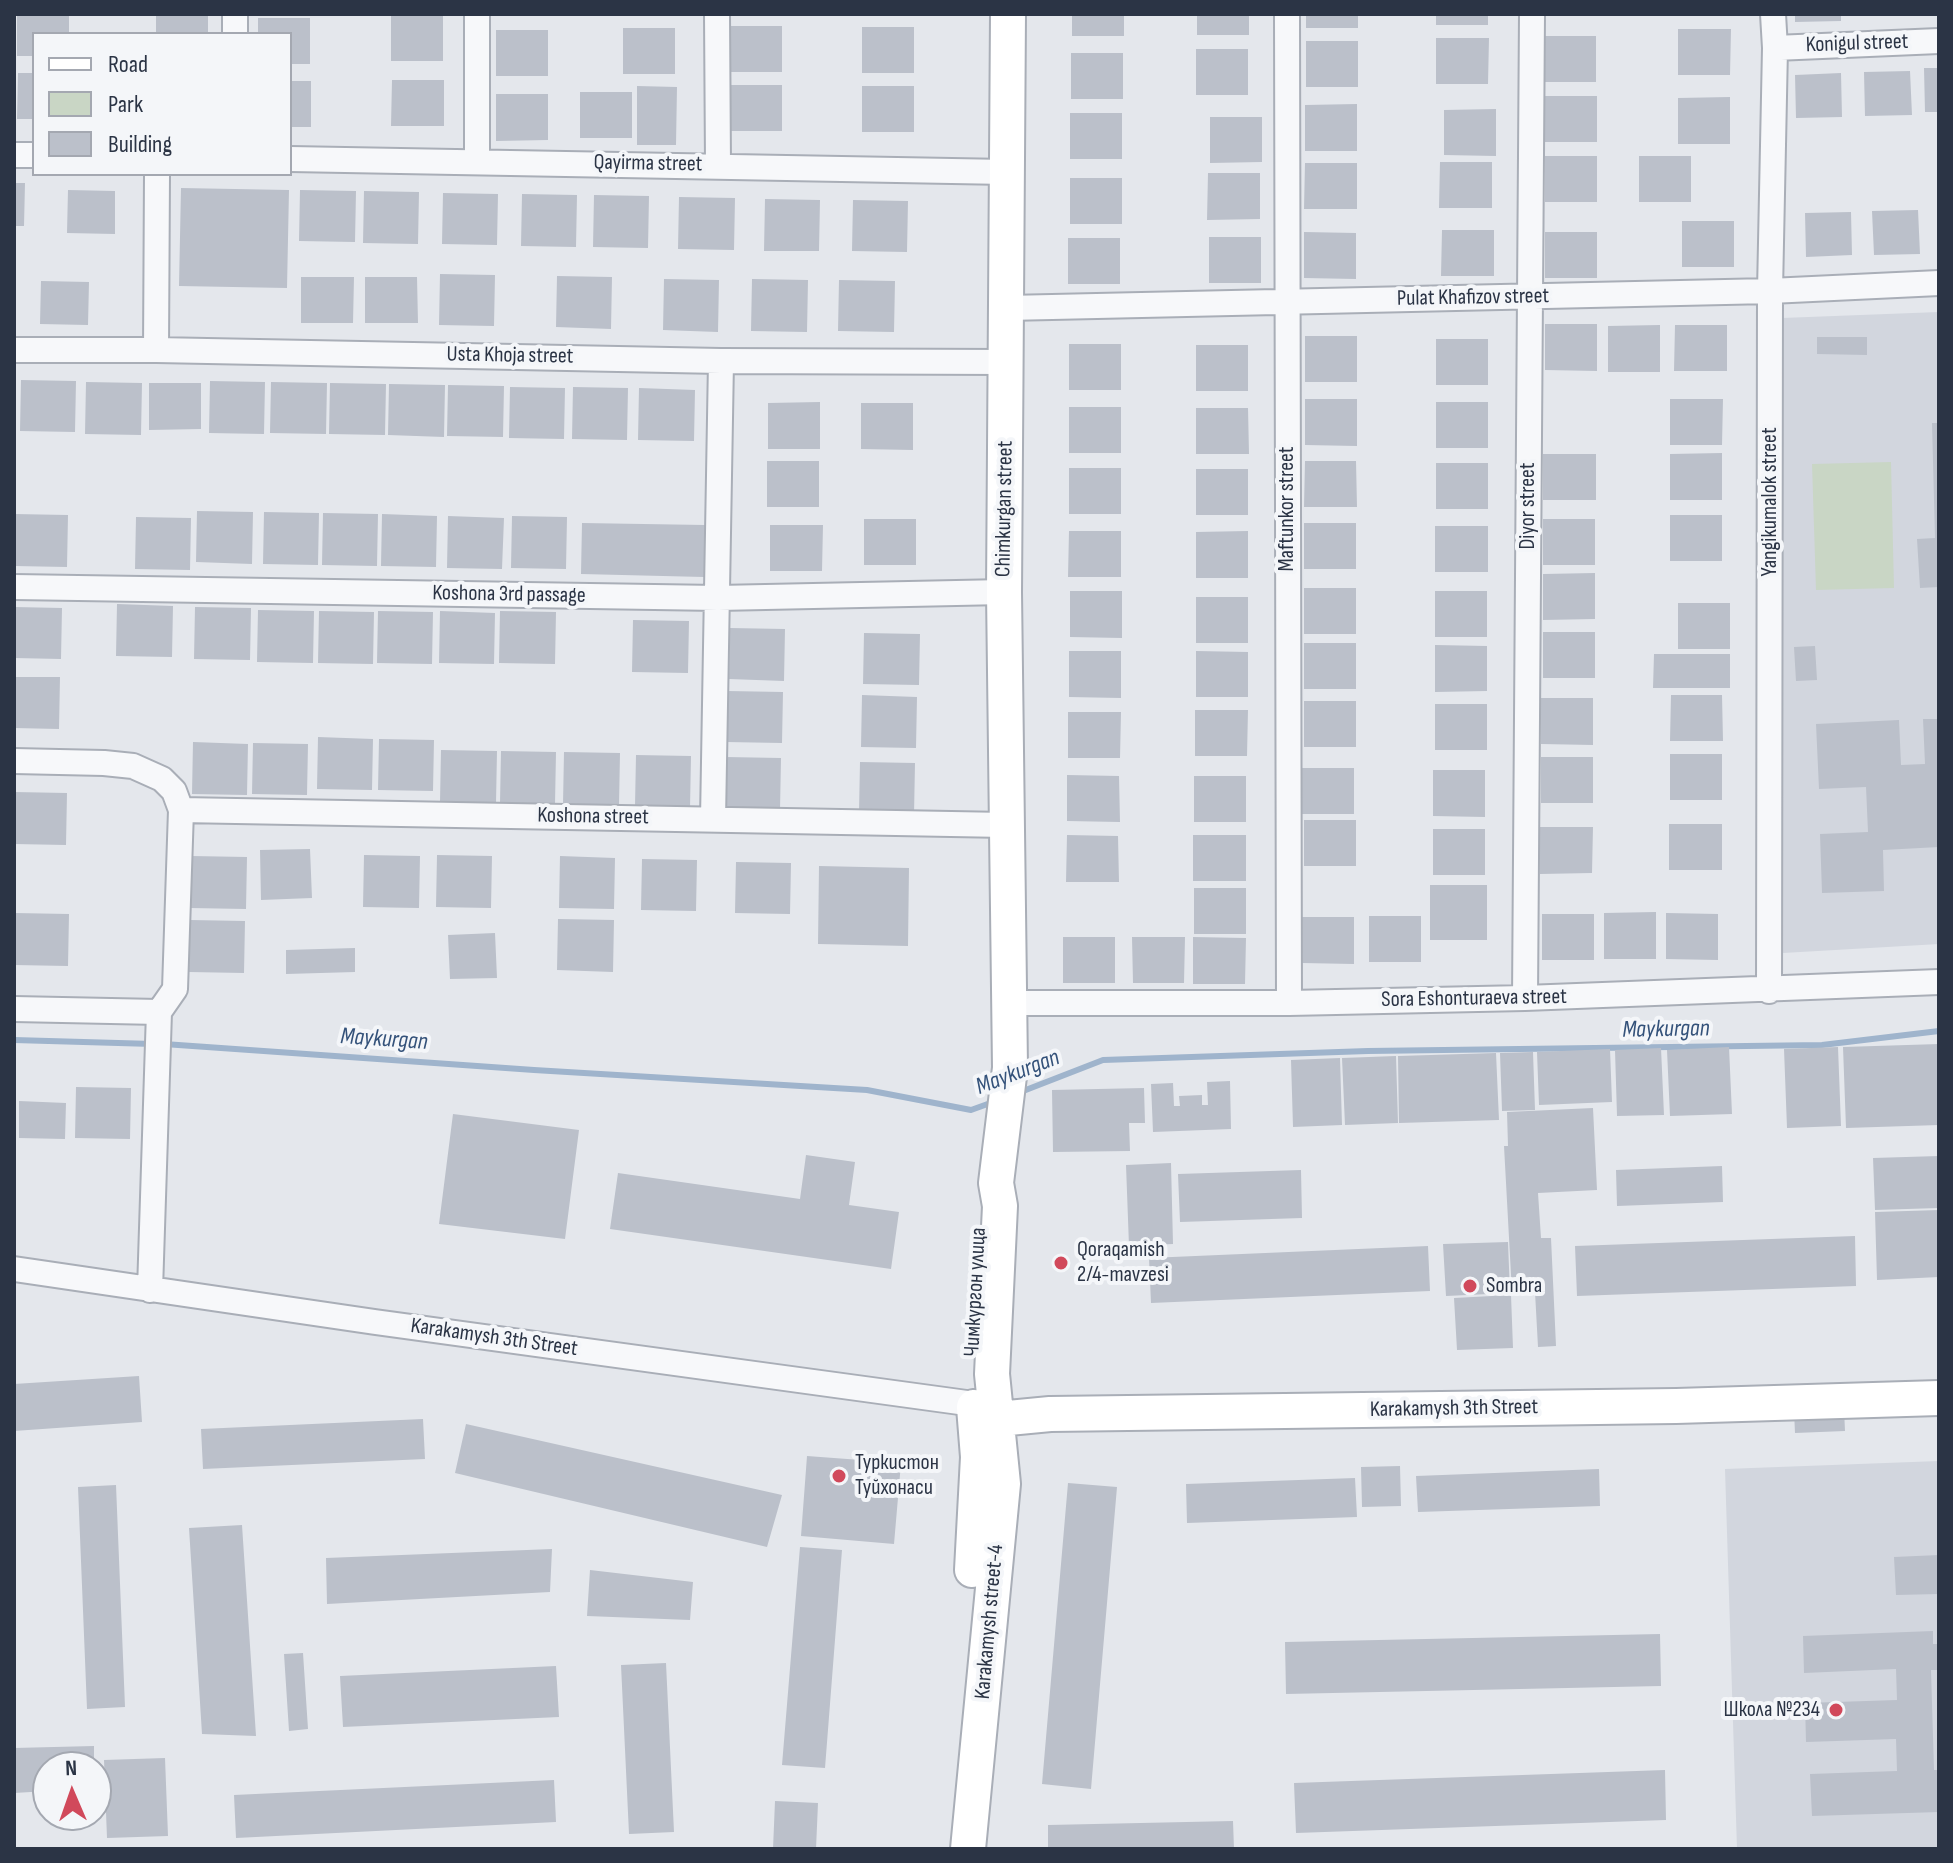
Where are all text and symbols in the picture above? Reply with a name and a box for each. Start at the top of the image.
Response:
street label: Konigul street [1805,29,1909,59]
legend [32,32,292,176]
text: Road [108,50,148,79]
text: Park [108,90,143,119]
text: Building [108,130,172,159]
street label: Qayirma street [593,150,703,178]
street label: Pulat Khafizov street [1397,283,1549,313]
street label: Usta Khoja street [446,342,574,370]
street label: Yangikumalok street [1757,427,1783,577]
street label: Chimkurgan street [991,441,1019,577]
street label: Maftunkor street [1274,446,1300,572]
street label: Diyor street [1515,462,1541,550]
street label: Koshona 3rd passage [432,580,586,610]
street label: Koshona street [537,803,649,831]
street label: Sora Eshonturaeva street [1381,984,1567,1014]
water label: Maykurgan [1622,1015,1710,1045]
water label: Maykurgan [339,1023,429,1057]
water label: Maykurgan [972,1044,1064,1102]
street label: Чимкургон улица [959,1227,993,1357]
place label: Qoraqamish 2/4-mavzesi [1077,1237,1169,1288]
marker: Qoraqamish 2/4-mavzesi [1052,1254,1070,1272]
place label: Sombra [1486,1273,1542,1299]
marker: Sombra [1461,1277,1479,1295]
street label: Karakamysh 3th Street [409,1313,579,1363]
street label: Karakamysh 3th Street [1370,1394,1538,1424]
place label: Туркистон Туйхонаси [855,1450,939,1502]
marker: Туркистон Туйхонаси [830,1467,848,1485]
street label: Karakamysh street-4 [970,1544,1010,1700]
place label: Школа №234 [1724,1697,1820,1723]
marker: Школа №234 [1827,1701,1845,1719]
north arrow [32,1751,112,1831]
text: N [65,1755,78,1782]

